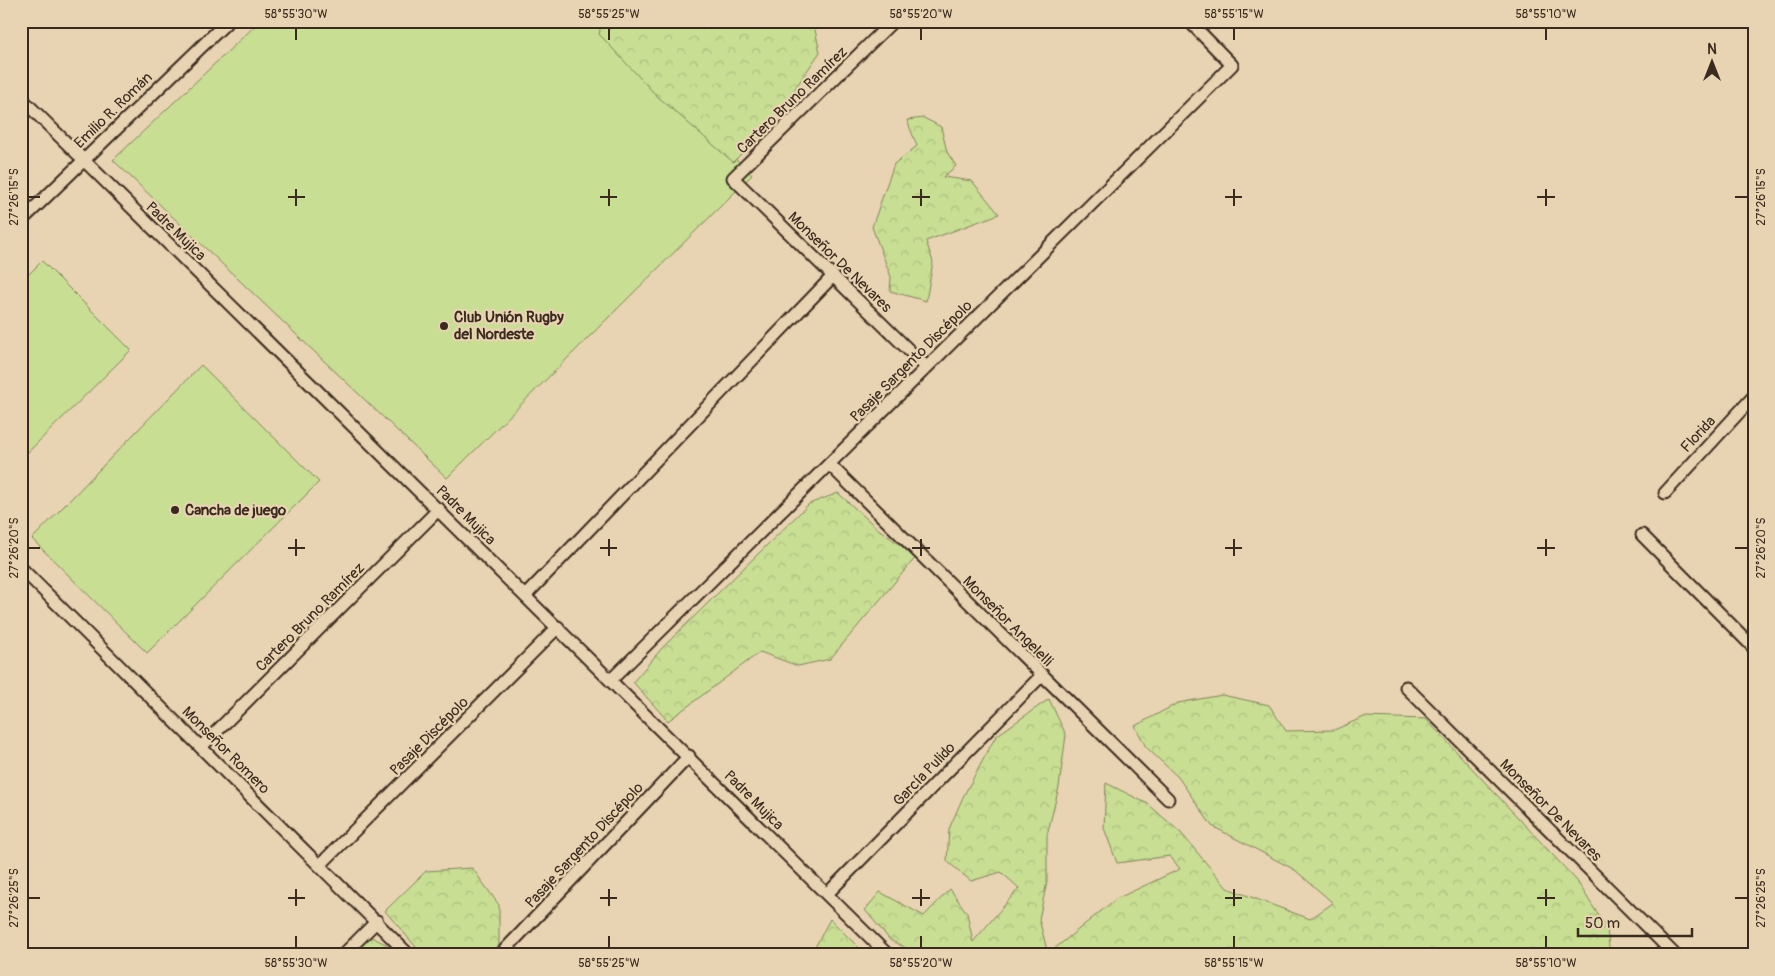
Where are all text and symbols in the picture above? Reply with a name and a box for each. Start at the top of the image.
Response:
text: 58°55'30"W [264,7,328,22]
text: 58°55'25"W [578,7,640,22]
text: 58°55'20"W [889,7,953,22]
text: 58°55'15"W [1204,7,1264,22]
text: 58°55'10"W [1515,7,1577,22]
north arrow [1688,38,1738,88]
text: N [1707,41,1717,58]
street label: Cartero Bruno Ramírez [733,43,852,158]
street label: Emilio R. Román [70,68,157,153]
text: 27°26'15"S [7,168,22,226]
text: 27°26'15"S [1754,168,1769,226]
street label: Padre Mujica [141,198,210,265]
street label: Monseñor De Nevares [784,208,896,317]
street label: Pasaje Sargento Discépolo [846,296,976,426]
place label: Club Unión Rugby del Nordeste [454,308,564,344]
marker: Club Unión Rugby del Nordeste [438,320,450,332]
street label: Florida [1677,412,1720,457]
street label: Padre Mujica [432,481,500,549]
place label: Cancha de juego [185,501,286,520]
marker: Cancha de juego [169,504,181,516]
text: 27°26'20"S [7,517,22,579]
text: 27°26'20"S [1754,517,1769,579]
street label: Cartero Bruno Ramírez [252,559,369,676]
street label: Monseñor Angelelli [958,572,1057,671]
street label: Pasaje Discépolo [386,693,473,780]
street label: Monseñor Romero [178,702,274,798]
street label: García Pulido [889,738,960,810]
street label: Monseñor De Nevares [1496,755,1606,866]
street label: Padre Mujica [720,766,788,834]
street label: Pasaje Sargento Discépolo [521,779,648,912]
text: 27°26'25"S [7,868,22,928]
text: 27°26'25"S [1754,868,1769,928]
scale bar [1578,906,1691,938]
text: 50 m [1585,914,1620,933]
text: 58°55'30"W [264,956,328,971]
text: 58°55'25"W [578,956,640,971]
text: 58°55'20"W [889,956,953,971]
text: 58°55'15"W [1204,956,1264,971]
text: 58°55'10"W [1515,956,1577,971]

